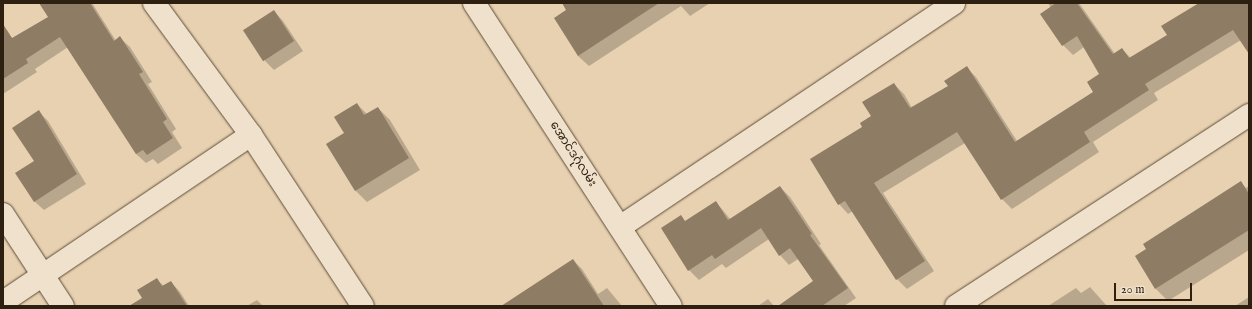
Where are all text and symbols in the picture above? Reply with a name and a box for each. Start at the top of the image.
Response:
street label: အောင်ဒဂုံလမ်း [547,119,599,189]
scale bar [1116,275,1194,301]
text: 20 m [1121,282,1144,297]

